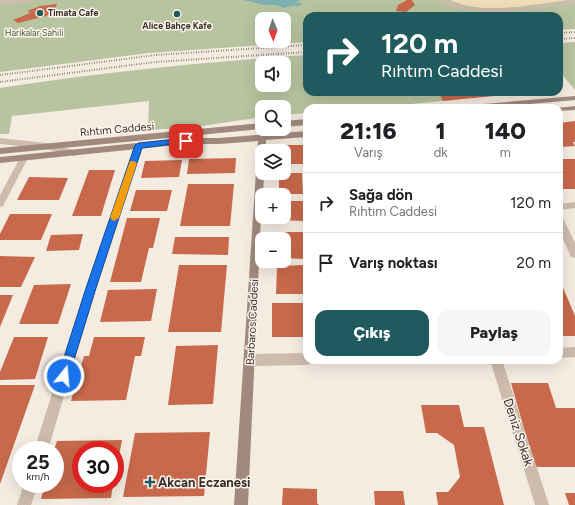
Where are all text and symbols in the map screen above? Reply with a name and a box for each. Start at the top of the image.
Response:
place label: Timata Cafe [48,7,98,18]
marker: Timata Cafe [35,8,45,18]
marker: Alice Bahçe Kafe [172,9,182,19]
north arrow [255,12,291,48]
map controls [255,12,291,268]
place label: Alice Bahçe Kafe [142,20,212,31]
text: 120 m [381,26,458,60]
park label: Harikalar Sahili [5,27,63,38]
icon: right [315,28,367,80]
button: sound [255,56,291,92]
text: Rıhtım Caddesi [381,60,503,82]
button: search [255,100,291,136]
text: 21:16 [340,116,397,145]
text: 1 [435,116,446,145]
text: 140 [485,116,526,145]
street label: Rıhtım Caddesi [79,120,155,139]
pin [169,124,203,158]
icon: arrive [175,130,197,152]
button: layers [255,144,291,180]
text: Varış [354,145,383,160]
text: dk [434,145,448,160]
text: m [500,145,511,160]
text: Sağa dön [349,186,413,204]
button: + [255,188,291,224]
icon: right [315,192,337,214]
text: 120 m [510,194,551,212]
text: Rıhtım Caddesi [349,204,437,219]
button: − [255,232,291,268]
icon: arrive [315,252,337,274]
text: Varış noktası [349,254,438,272]
text: 20 m [517,254,551,272]
street label: Barbaros Caddesi [244,279,261,365]
button: Çıkış [315,310,429,356]
button: Paylaş [437,310,551,356]
position arrow [43,355,85,397]
street label: Deniz Sokak [500,396,537,469]
speed limit sign: 30 [72,441,124,493]
text: 25 [26,450,50,474]
text: km/h [27,470,49,483]
place label: Akcan Eczanesi [158,475,250,490]
marker: Akcan Eczanesi [145,477,155,487]

